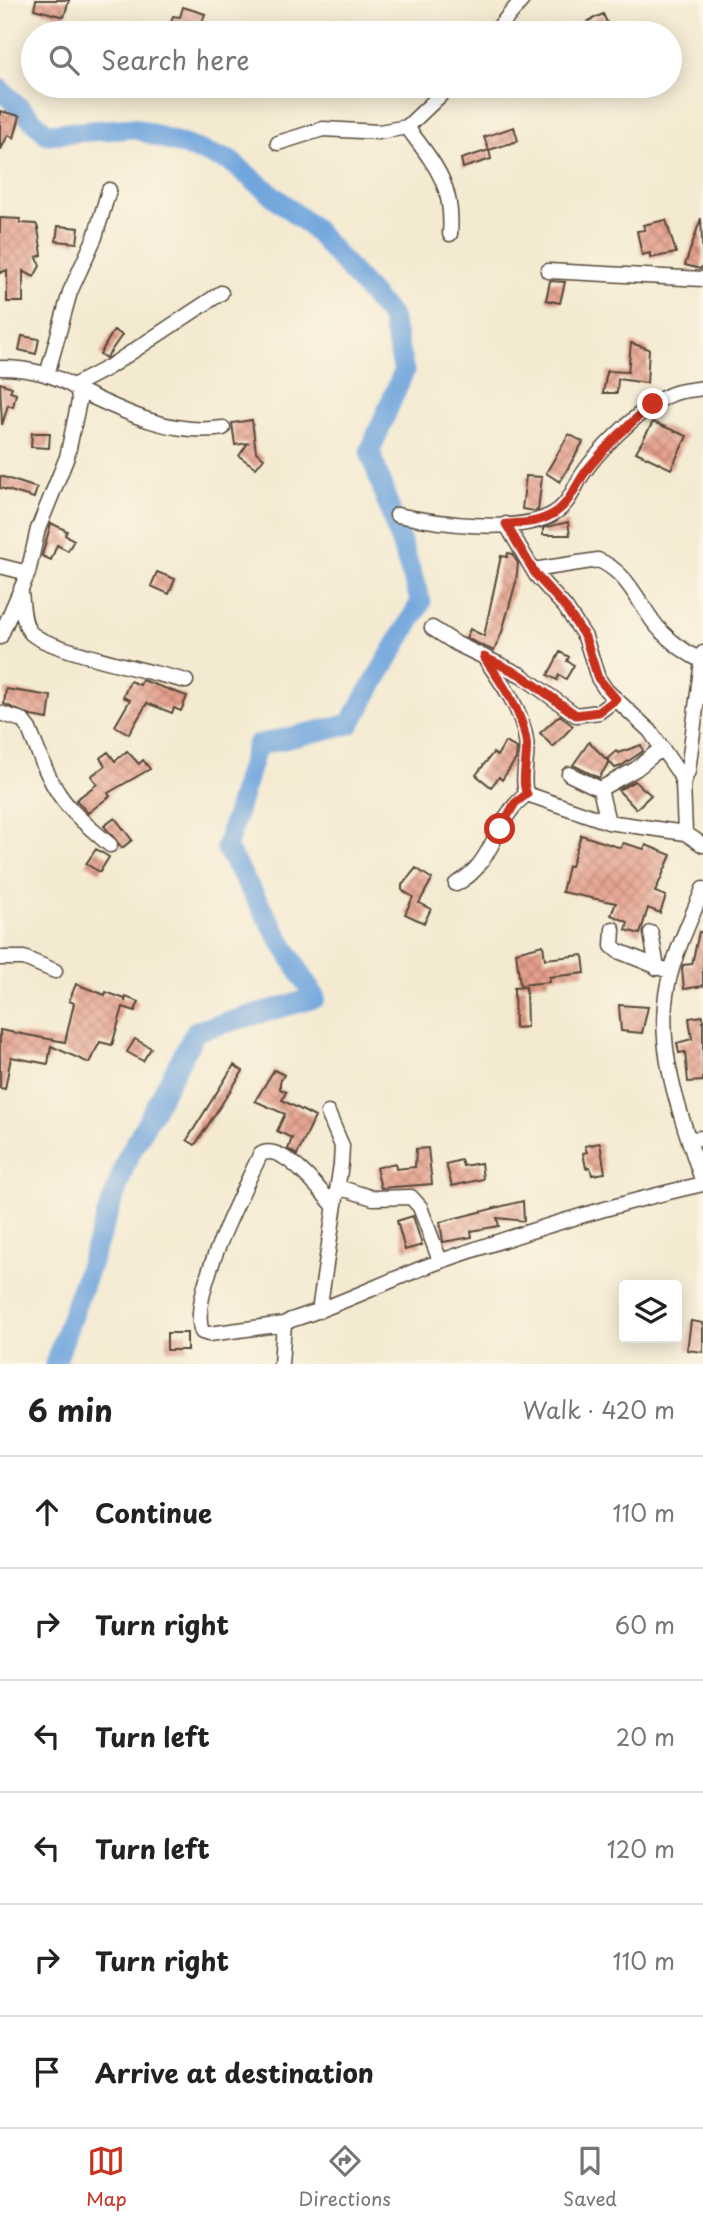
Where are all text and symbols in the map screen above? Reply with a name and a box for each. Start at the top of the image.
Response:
search box [21,21,682,98]
text: Search here [101,40,250,79]
icon: search [45,41,83,79]
route end [637,388,668,419]
route start [484,813,515,844]
map controls [619,1280,682,1343]
button: layers [619,1280,682,1343]
text: 6 min [28,1387,113,1432]
text: Walk · 420 m [523,1392,675,1427]
icon: ahead [28,1493,66,1531]
text: Continue [95,1493,212,1532]
text: 110 m [613,1495,675,1530]
icon: right [28,1605,66,1643]
text: Turn right [95,1605,229,1644]
text: 60 m [615,1607,675,1642]
icon: left [28,1717,66,1755]
text: Turn left [95,1717,210,1756]
text: 20 m [616,1719,675,1754]
icon: left [28,1829,66,1867]
text: Turn left [95,1829,210,1868]
text: 120 m [607,1831,675,1866]
icon: right [28,1941,66,1979]
text: Turn right [95,1941,229,1980]
text: 110 m [613,1943,675,1978]
icon: arrive [28,2053,66,2091]
text: Arrive at destination [95,2053,374,2092]
tab: Map [86,2142,127,2212]
tab: Directions [299,2142,391,2212]
tab: Saved [563,2142,617,2212]

